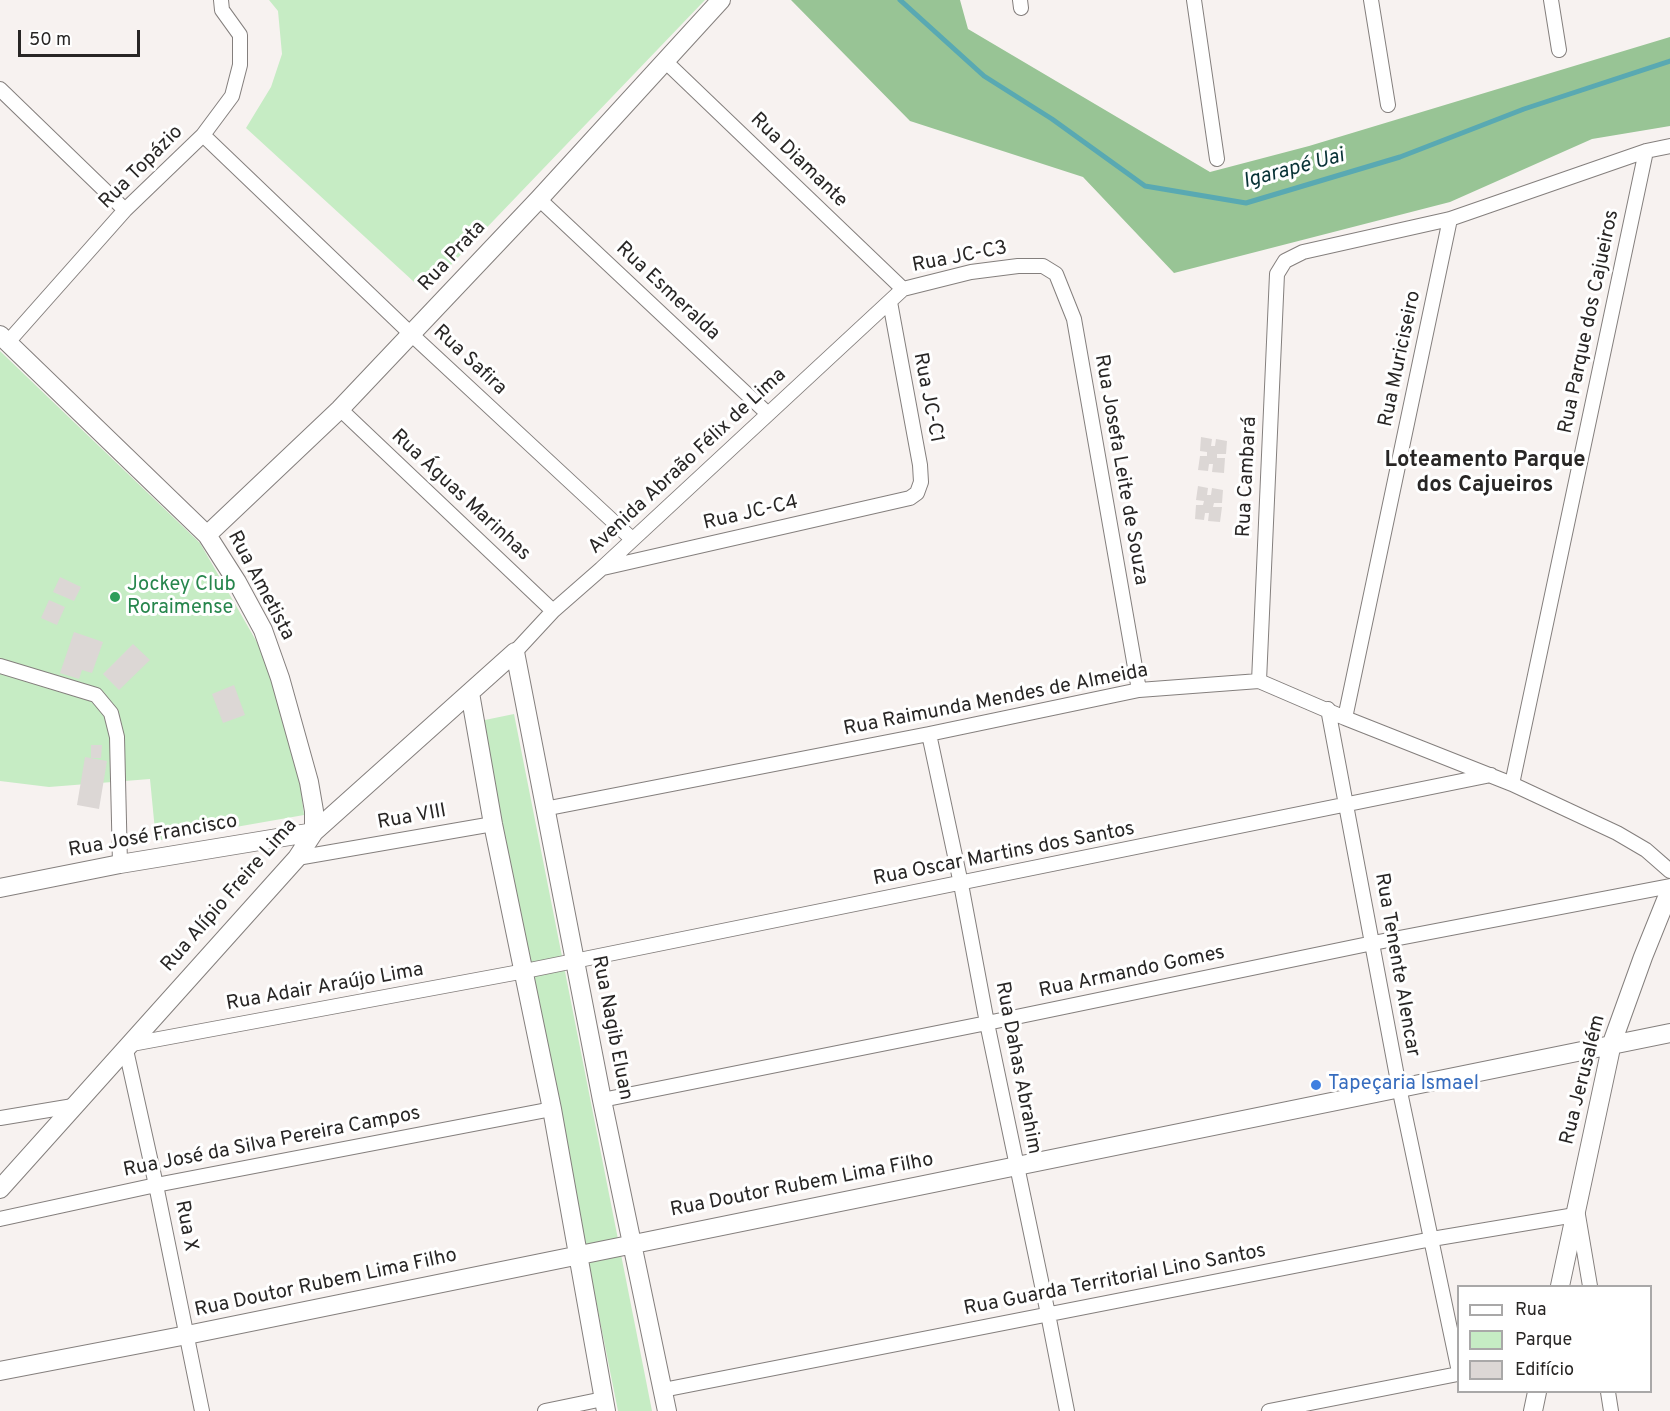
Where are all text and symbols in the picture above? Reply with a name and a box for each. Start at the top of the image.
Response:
scale bar [21,18,142,56]
text: 50 m [29,29,71,52]
street label: Rua Diamante [744,109,852,213]
street label: Rua Topázio [95,121,189,215]
water label: Igarapé Uai [1241,144,1347,196]
street label: Rua Parque dos Cajueiros [1555,208,1625,436]
street label: Rua Prata [414,217,492,297]
street label: Rua JC-C3 [911,237,1009,279]
street label: Rua Esmeralda [610,238,724,346]
street label: Rua Muriciseiro [1375,289,1427,429]
street label: Rua Safira [427,321,511,401]
street label: Rua JC-C1 [906,351,948,445]
street label: Rua Josefa Leite de Souza [1088,353,1152,587]
street label: Avenida Abraão Félix de Lima [584,364,792,560]
street label: Rua Cambará [1233,416,1263,538]
street label: Rua Águas Marinhas [385,425,535,567]
district label: Loteamento Parque dos Cajueiros [1385,449,1585,500]
street label: Rua JC-C4 [701,491,801,537]
street label: Rua Ametista [221,527,299,645]
place label: Jockey Club Roraimense [127,574,236,621]
marker: Jockey Club Roraimense [108,590,122,604]
street label: Rua Raimunda Mendes de Almeida [842,660,1150,742]
street label: Rua VIII [376,800,448,836]
street label: Rua José Francisco [67,810,239,864]
street label: Rua Alípio Freire Lima [157,814,303,978]
street label: Rua Oscar Martins dos Santos [871,818,1137,892]
street label: Rua Tenente Alencar [1368,871,1424,1059]
street label: Rua Armando Gomes [1037,942,1227,1004]
street label: Rua Nagib Eluan [585,954,637,1102]
street label: Rua Adair Araújo Lima [225,959,425,1017]
street label: Rua Dahas Abrahim [988,980,1046,1156]
street label: Rua Jerusalém [1556,1013,1612,1147]
place label: Tapeçaria Ismael [1328,1073,1479,1097]
marker: Tapeçaria Ismael [1309,1078,1323,1092]
street label: Rua José da Silva Pereira Campos [121,1102,423,1184]
street label: Rua Doutor Rubem Lima Filho [668,1149,936,1223]
street label: Rua X [168,1198,202,1254]
street label: Rua Guarda Territorial Lino Santos [962,1240,1268,1322]
street label: Rua Doutor Rubem Lima Filho [193,1244,459,1324]
legend [1457,1285,1652,1393]
text: Rua [1515,1299,1546,1322]
text: Parque [1515,1329,1572,1352]
text: Edifício [1515,1359,1574,1382]

